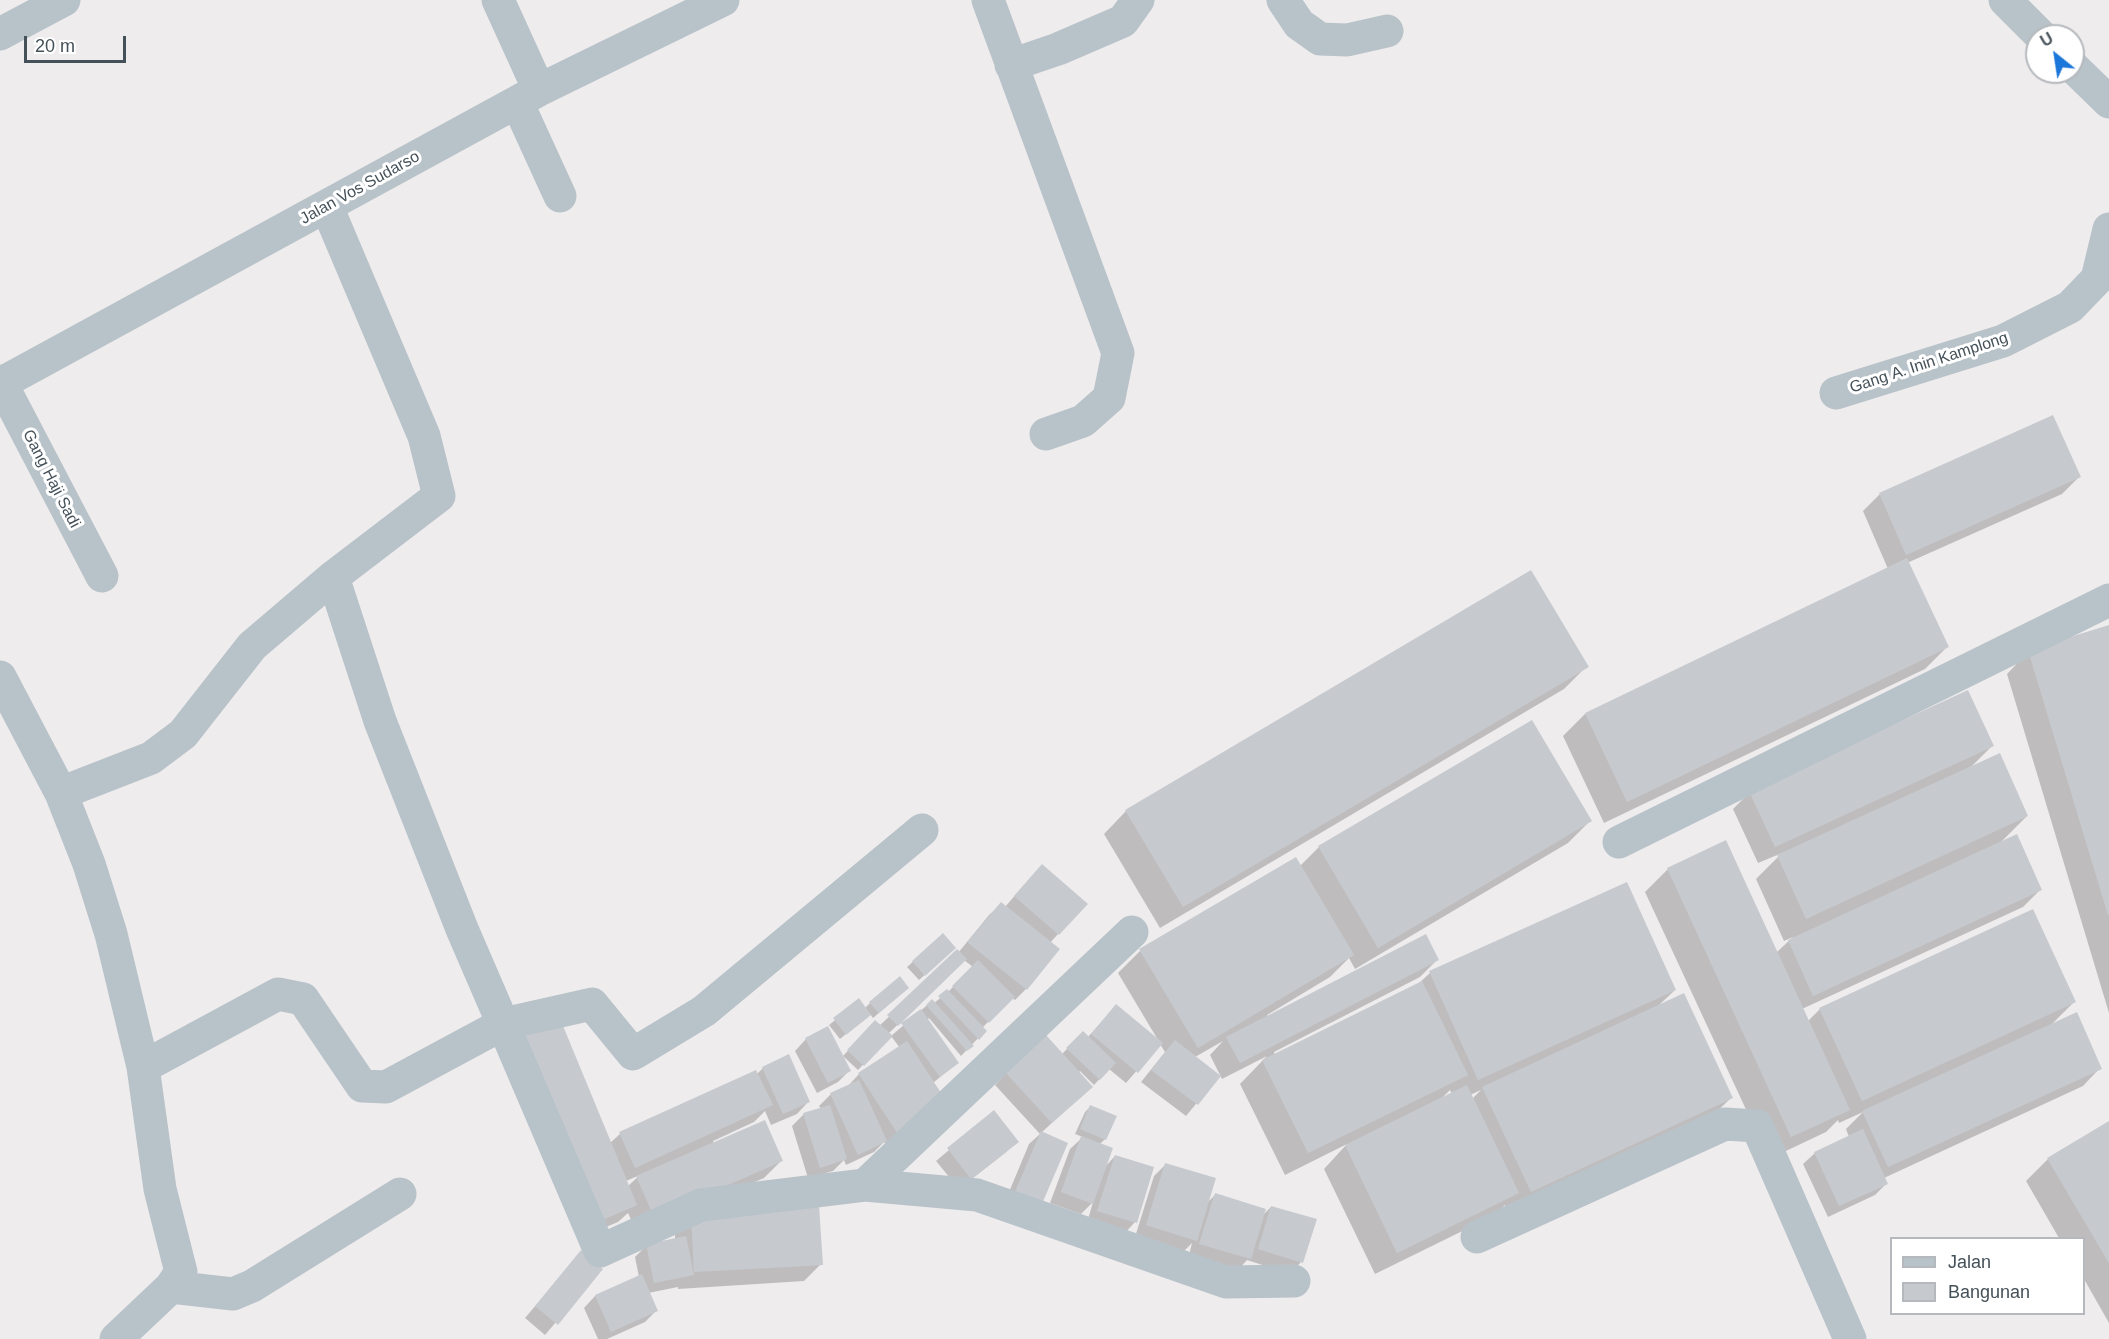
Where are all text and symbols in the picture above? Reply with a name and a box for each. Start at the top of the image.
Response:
scale bar [27,24,129,62]
north arrow [2025,24,2085,84]
text: U [2037,29,2056,50]
text: 20 m [35,36,75,56]
street label: Jalan Vos Sudarso [297,147,423,229]
street label: Gang A. Inin Kamplong [1847,328,2011,398]
street label: Gang Haji Sadi [18,427,84,531]
legend [1890,1237,2085,1315]
text: Jalan [1948,1252,1991,1272]
text: Bangunan [1948,1282,2030,1302]

